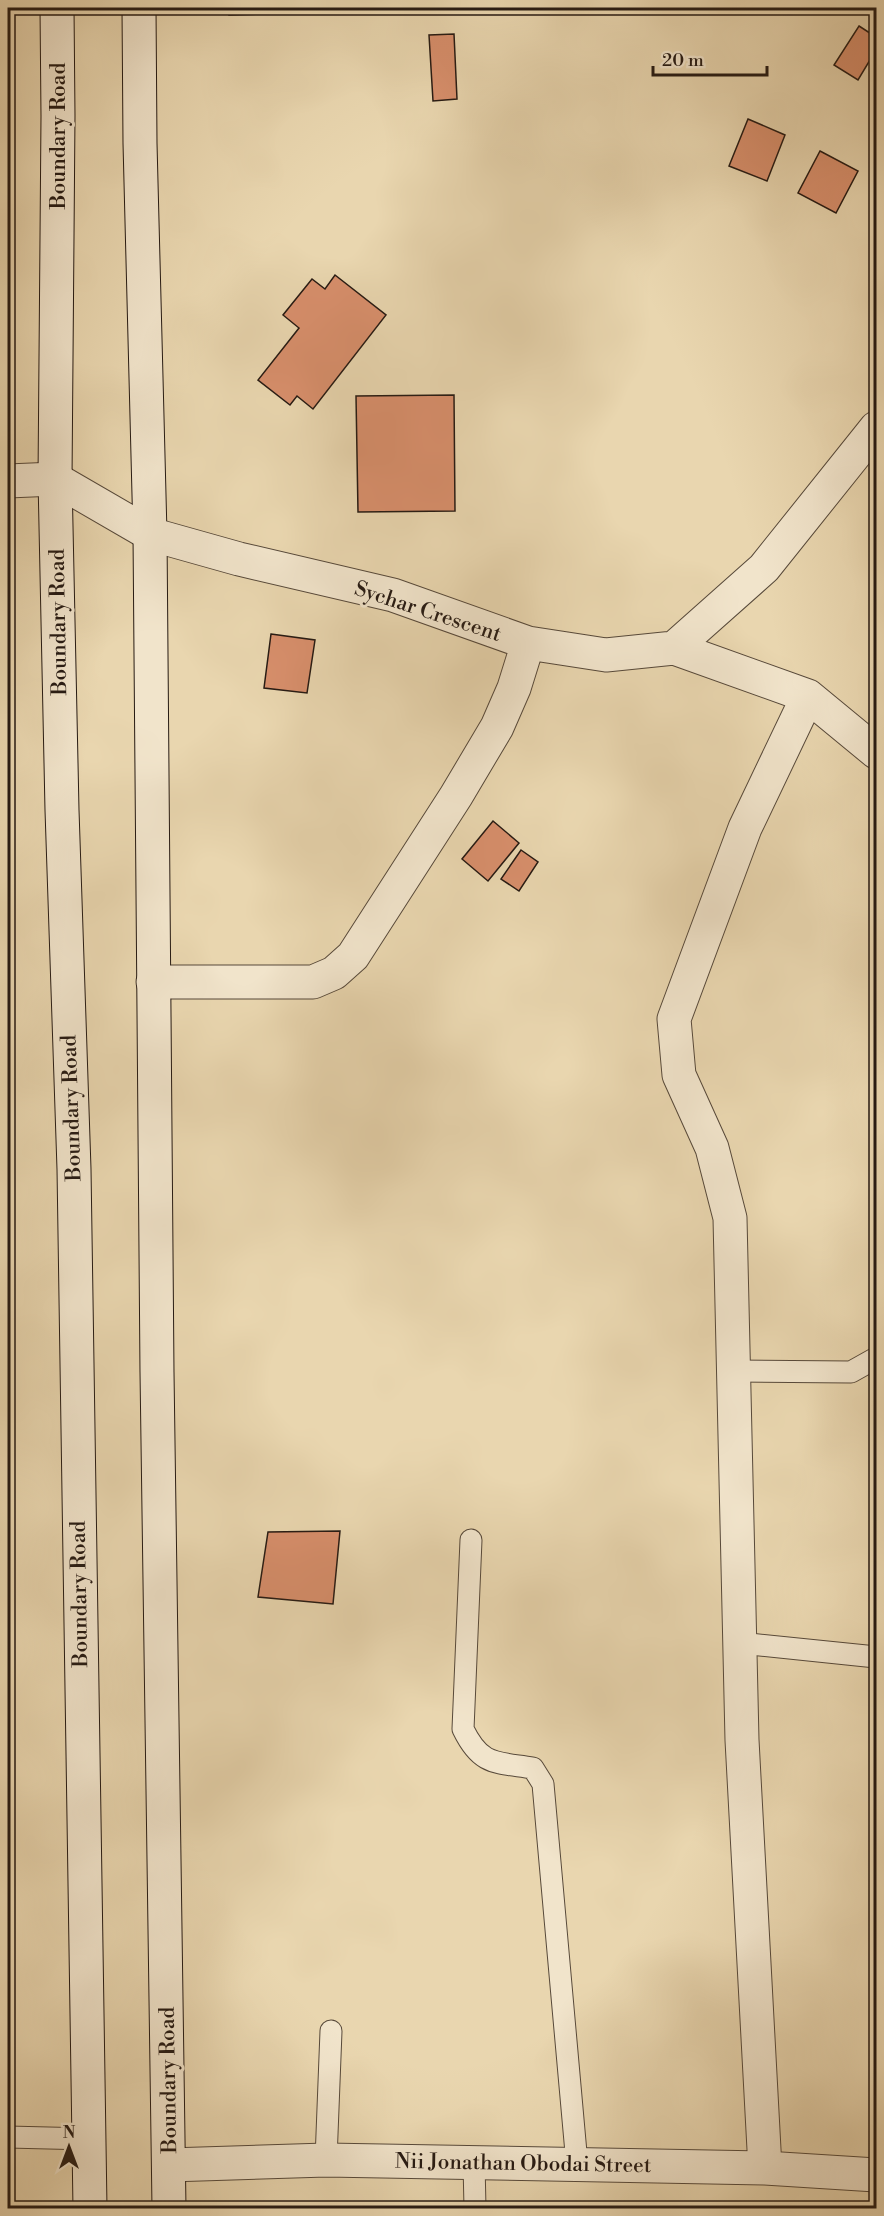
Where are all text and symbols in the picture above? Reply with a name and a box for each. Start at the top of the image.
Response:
scale bar [653,39,767,77]
text: 20 m [662,49,704,72]
street label: Boundary Road [46,63,72,210]
street label: Boundary Road [45,548,73,697]
street label: Sychar Crescent [351,576,505,648]
street label: Boundary Road [56,1034,88,1183]
street label: Boundary Road [66,1520,94,1669]
street label: Boundary Road [155,2006,183,2155]
north arrow [39,2117,99,2177]
text: N [63,2123,76,2143]
street label: Nii Jonathan Obodai Street [395,2149,652,2179]

